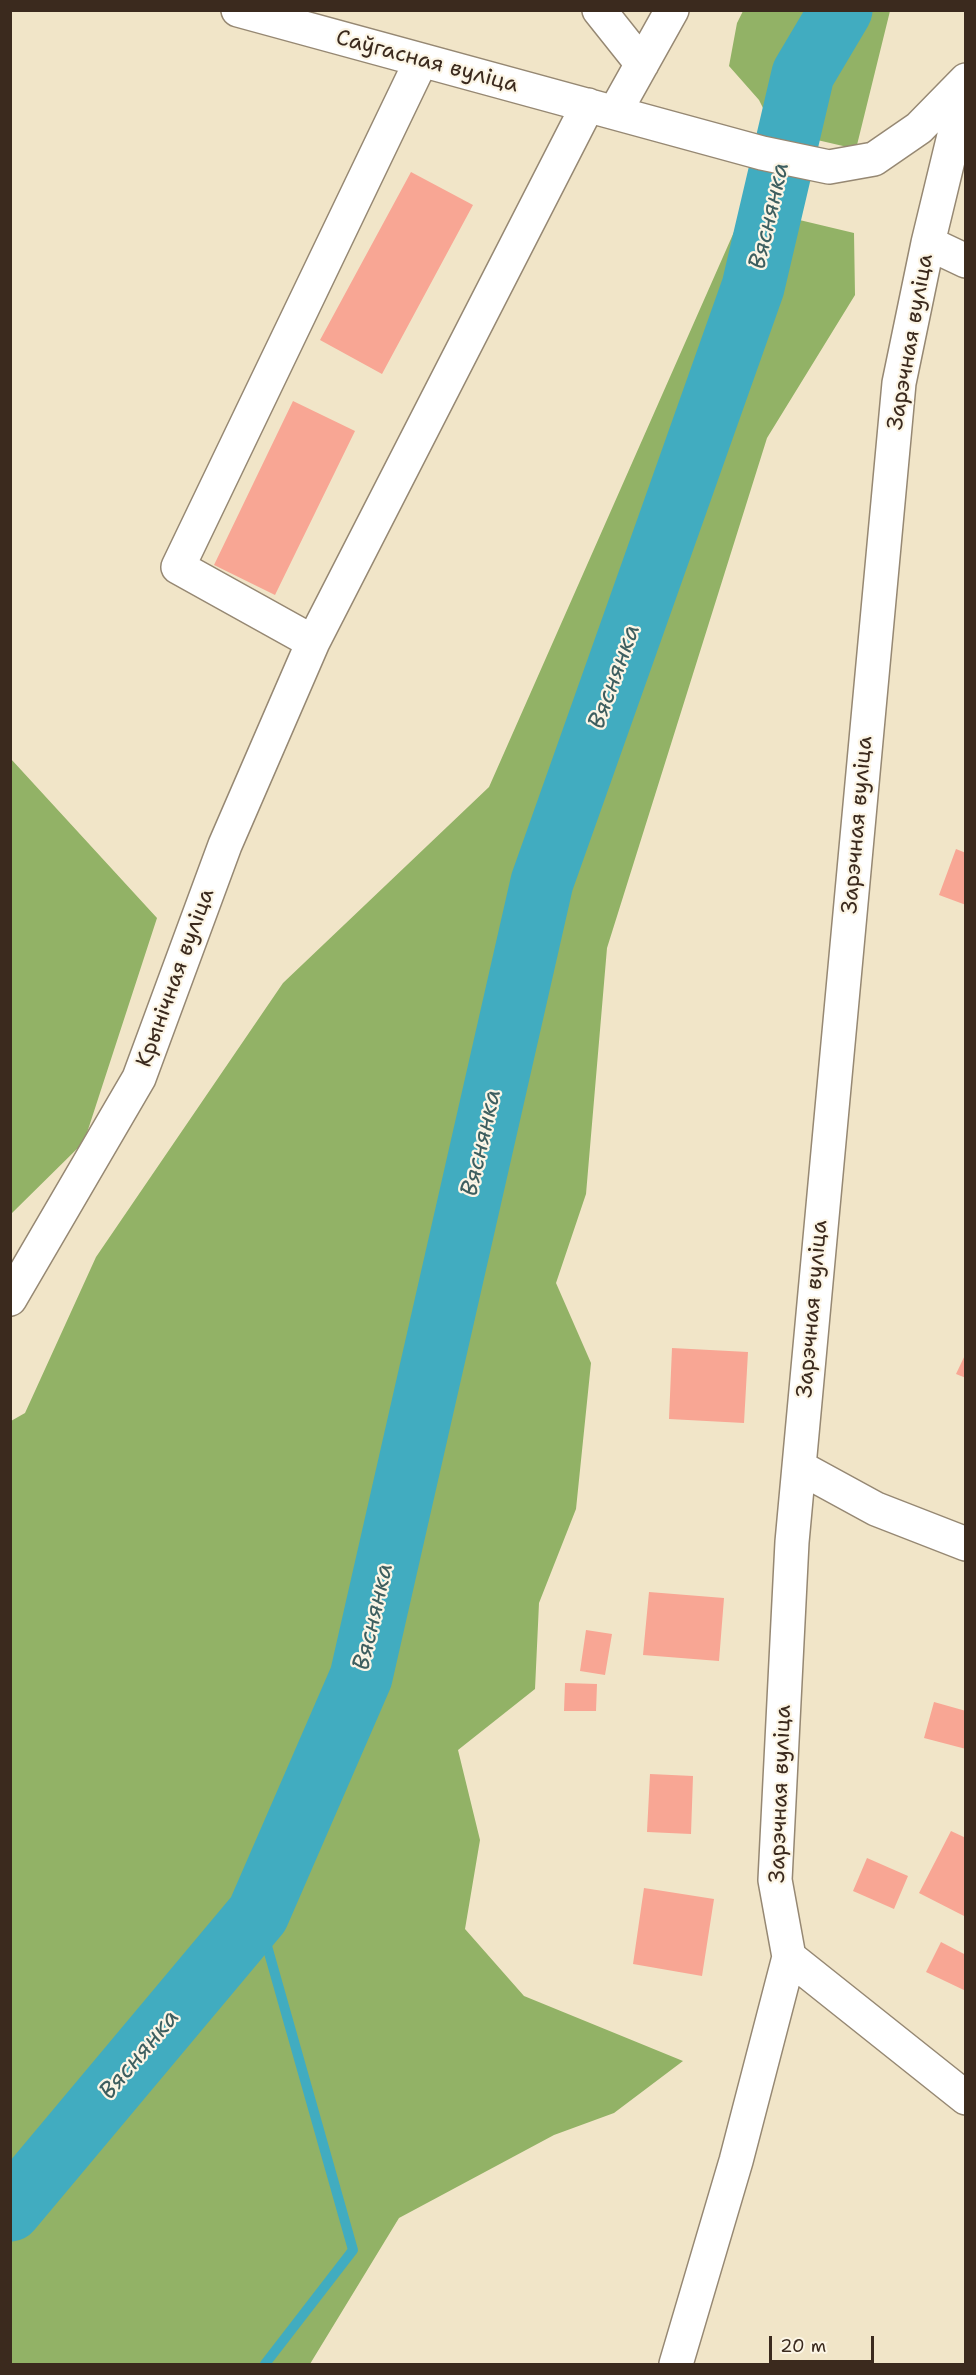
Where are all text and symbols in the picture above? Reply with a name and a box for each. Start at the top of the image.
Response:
street label: Саўгасная вуліца [333,25,521,99]
water label: Вяснянка [744,160,796,272]
street label: Зарэчная вуліца [883,252,939,432]
water label: Вяснянка [583,621,647,733]
street label: Зарэчная вуліца [837,735,879,915]
street label: Крынічная вуліца [131,885,221,1071]
water label: Вяснянка [456,1087,508,1199]
street label: Зарэчная вуліца [792,1219,834,1399]
water label: Вяснянка [348,1561,400,1673]
street label: Зарэчная вуліца [765,1704,797,1884]
water label: Вяснянка [94,2004,186,2106]
scale bar [772,2324,877,2362]
text: 20 m [780,2334,826,2358]

